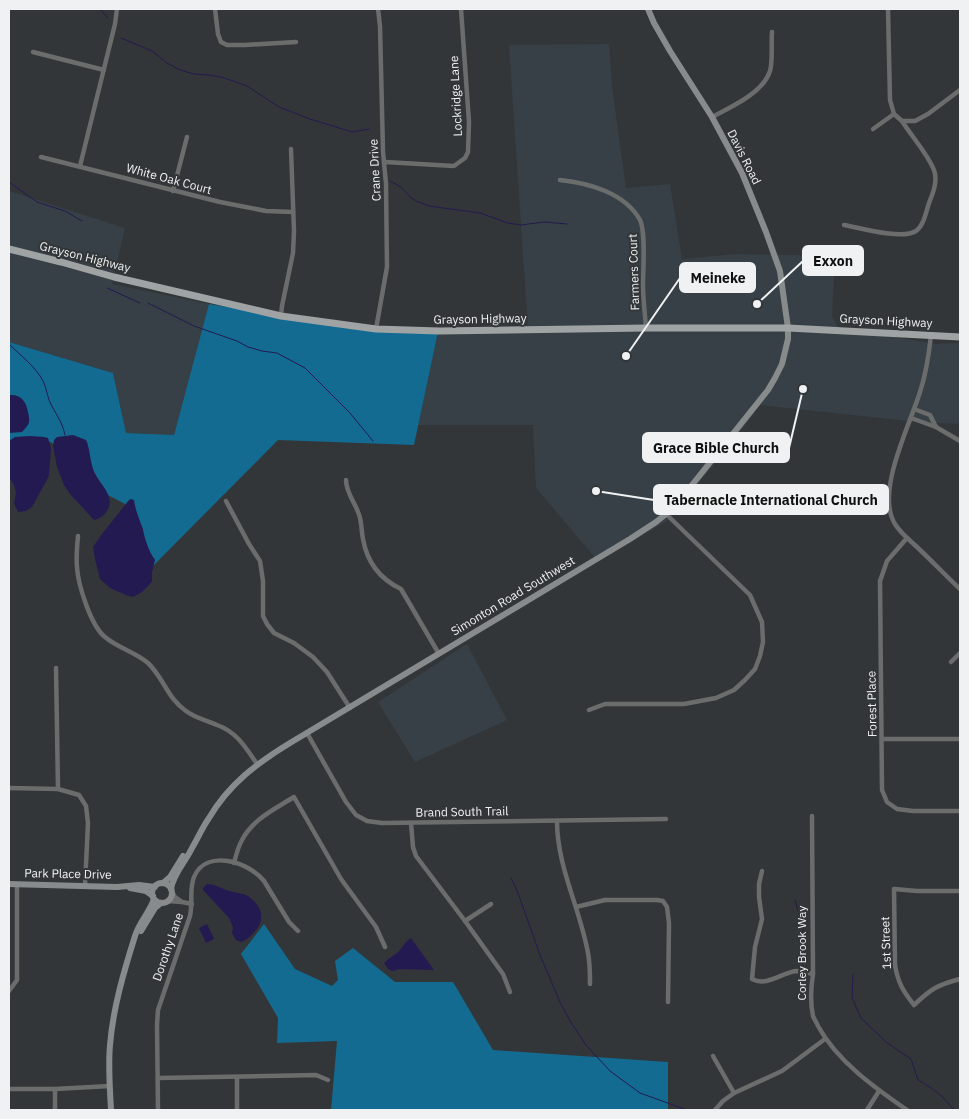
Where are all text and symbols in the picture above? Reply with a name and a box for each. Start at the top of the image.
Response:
street label: Lockridge Lane [446,55,465,137]
street label: Davis Road [724,127,765,187]
street label: Crane Drive [365,138,384,202]
street label: White Oak Court [125,160,213,197]
street label: Farmers Court [625,233,642,311]
street label: Grayson Highway [38,238,132,275]
callout: Exxon [803,246,863,275]
text: Exxon [813,252,853,270]
callout: Meineke [680,263,755,292]
text: Meineke [690,269,746,287]
street label: Grayson Highway [433,310,527,327]
street label: Grayson Highway [839,311,933,330]
callout: Grace Bible Church [643,433,789,462]
text: Grace Bible Church [653,439,779,457]
callout: Tabernacle International Church [654,485,888,514]
text: Tabernacle International Church [664,491,878,509]
street label: Simonton Road Southwest [448,553,578,639]
street label: Forest Place [863,670,880,737]
street label: Brand South Trail [415,803,509,820]
street label: Park Place Drive [24,865,112,882]
street label: Corley Brook Way [794,906,809,1000]
street label: Dorothy Lane [149,910,186,983]
street label: 1st Street [877,916,894,970]

